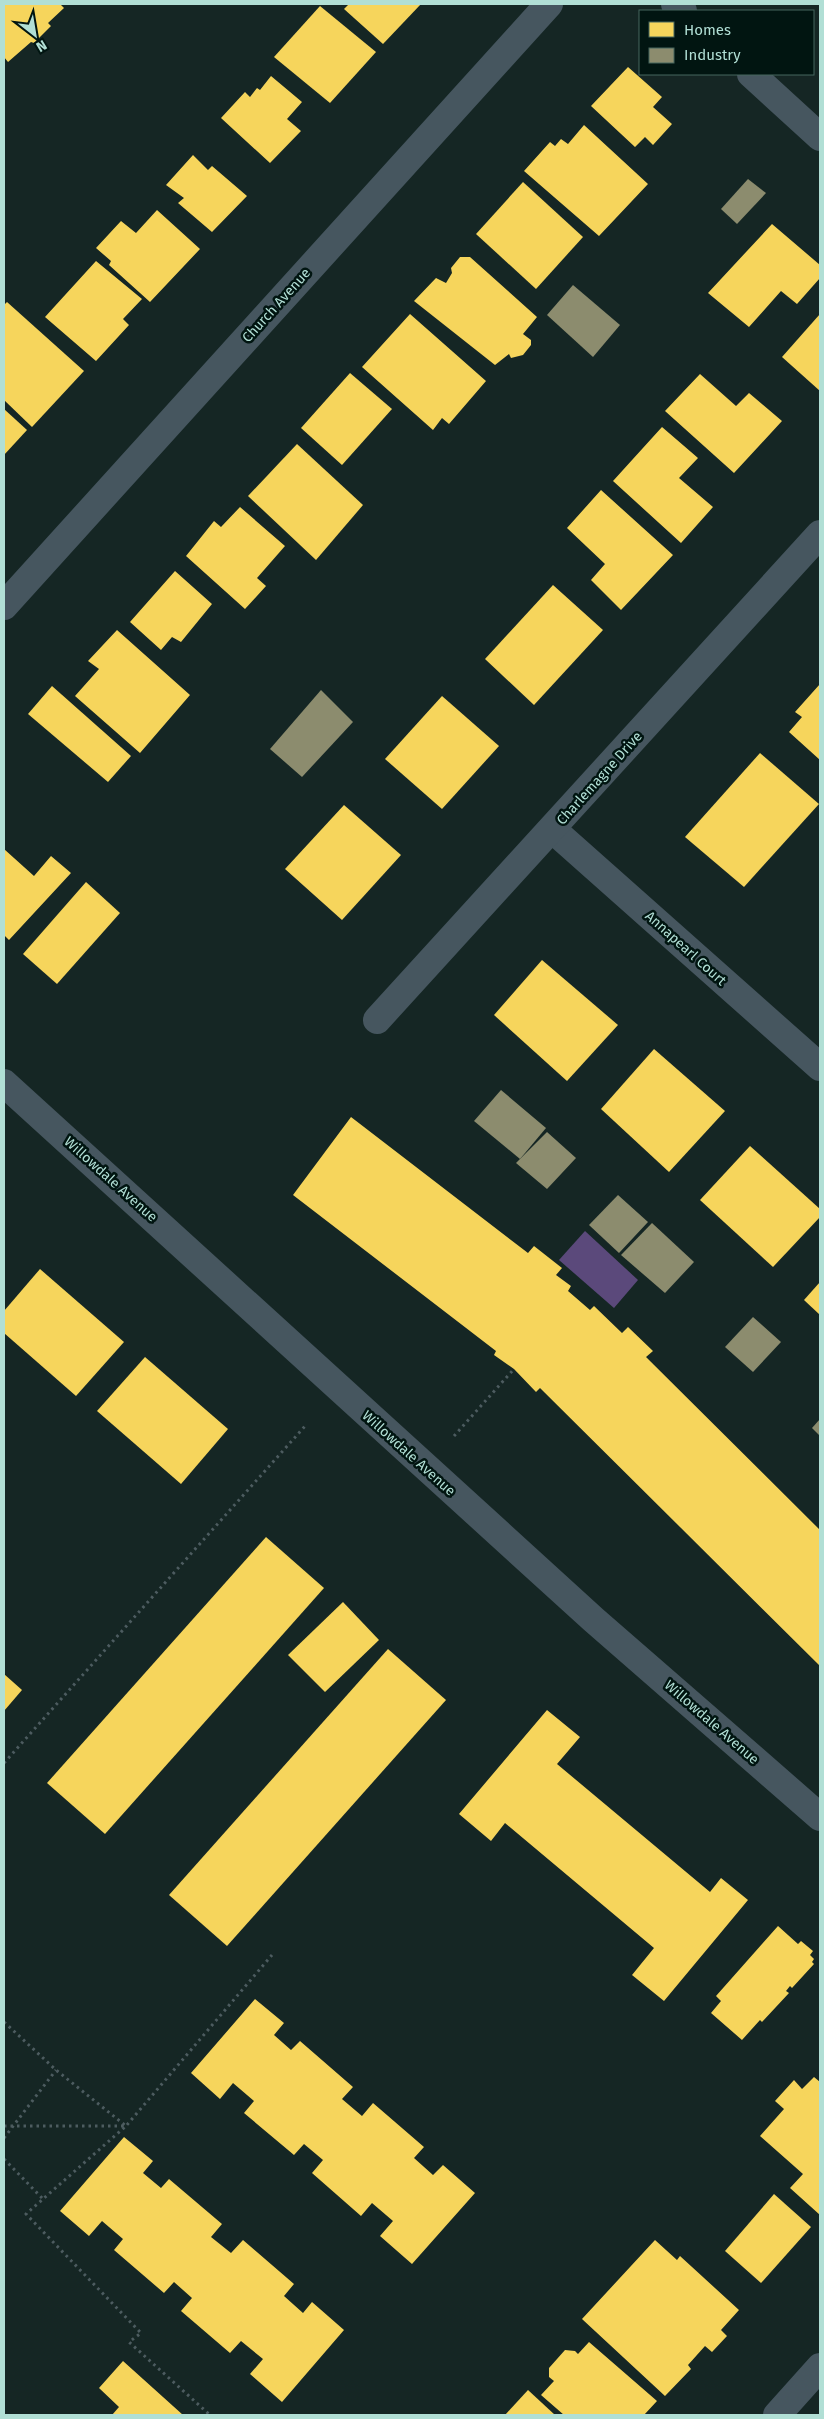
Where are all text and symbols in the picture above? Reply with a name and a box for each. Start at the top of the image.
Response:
north arrow [10,10,60,60]
legend [639,10,814,75]
text: Homes [684,21,731,39]
text: N [33,36,50,55]
text: Industry [684,46,741,64]
street label: Church Avenue [239,265,314,346]
street label: Charlemagne Drive [553,728,646,829]
street label: Annapearl Court [642,908,730,990]
street label: Willowdale Avenue [61,1133,161,1226]
street label: Willowdale Avenue [359,1407,459,1500]
street label: Willowdale Avenue [661,1677,762,1768]

